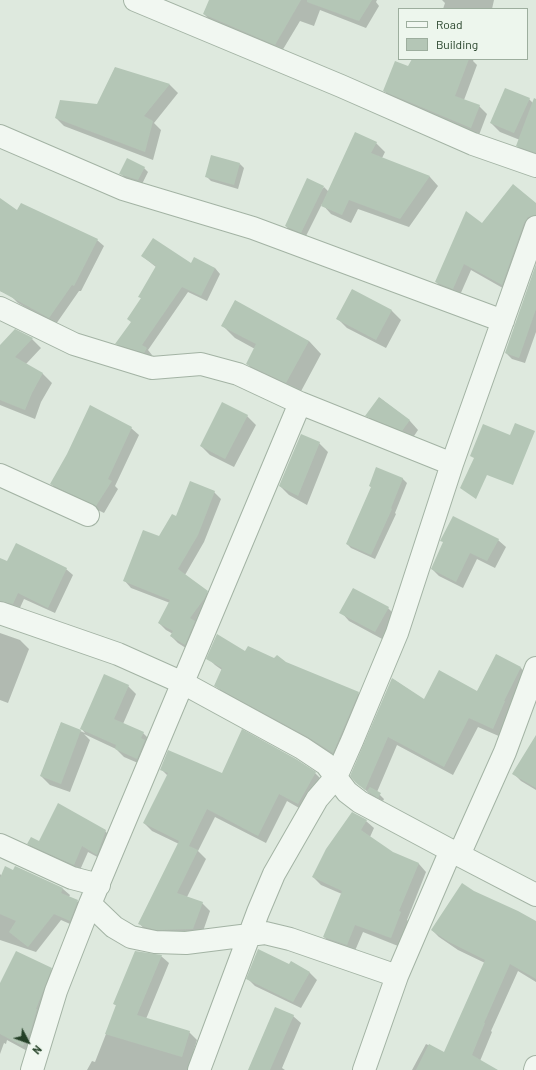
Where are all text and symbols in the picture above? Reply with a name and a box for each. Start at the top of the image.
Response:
legend [398,8,528,60]
text: Road [436,17,463,31]
text: Building [436,37,478,51]
north arrow [8,1022,48,1062]
text: N [30,1043,45,1057]

